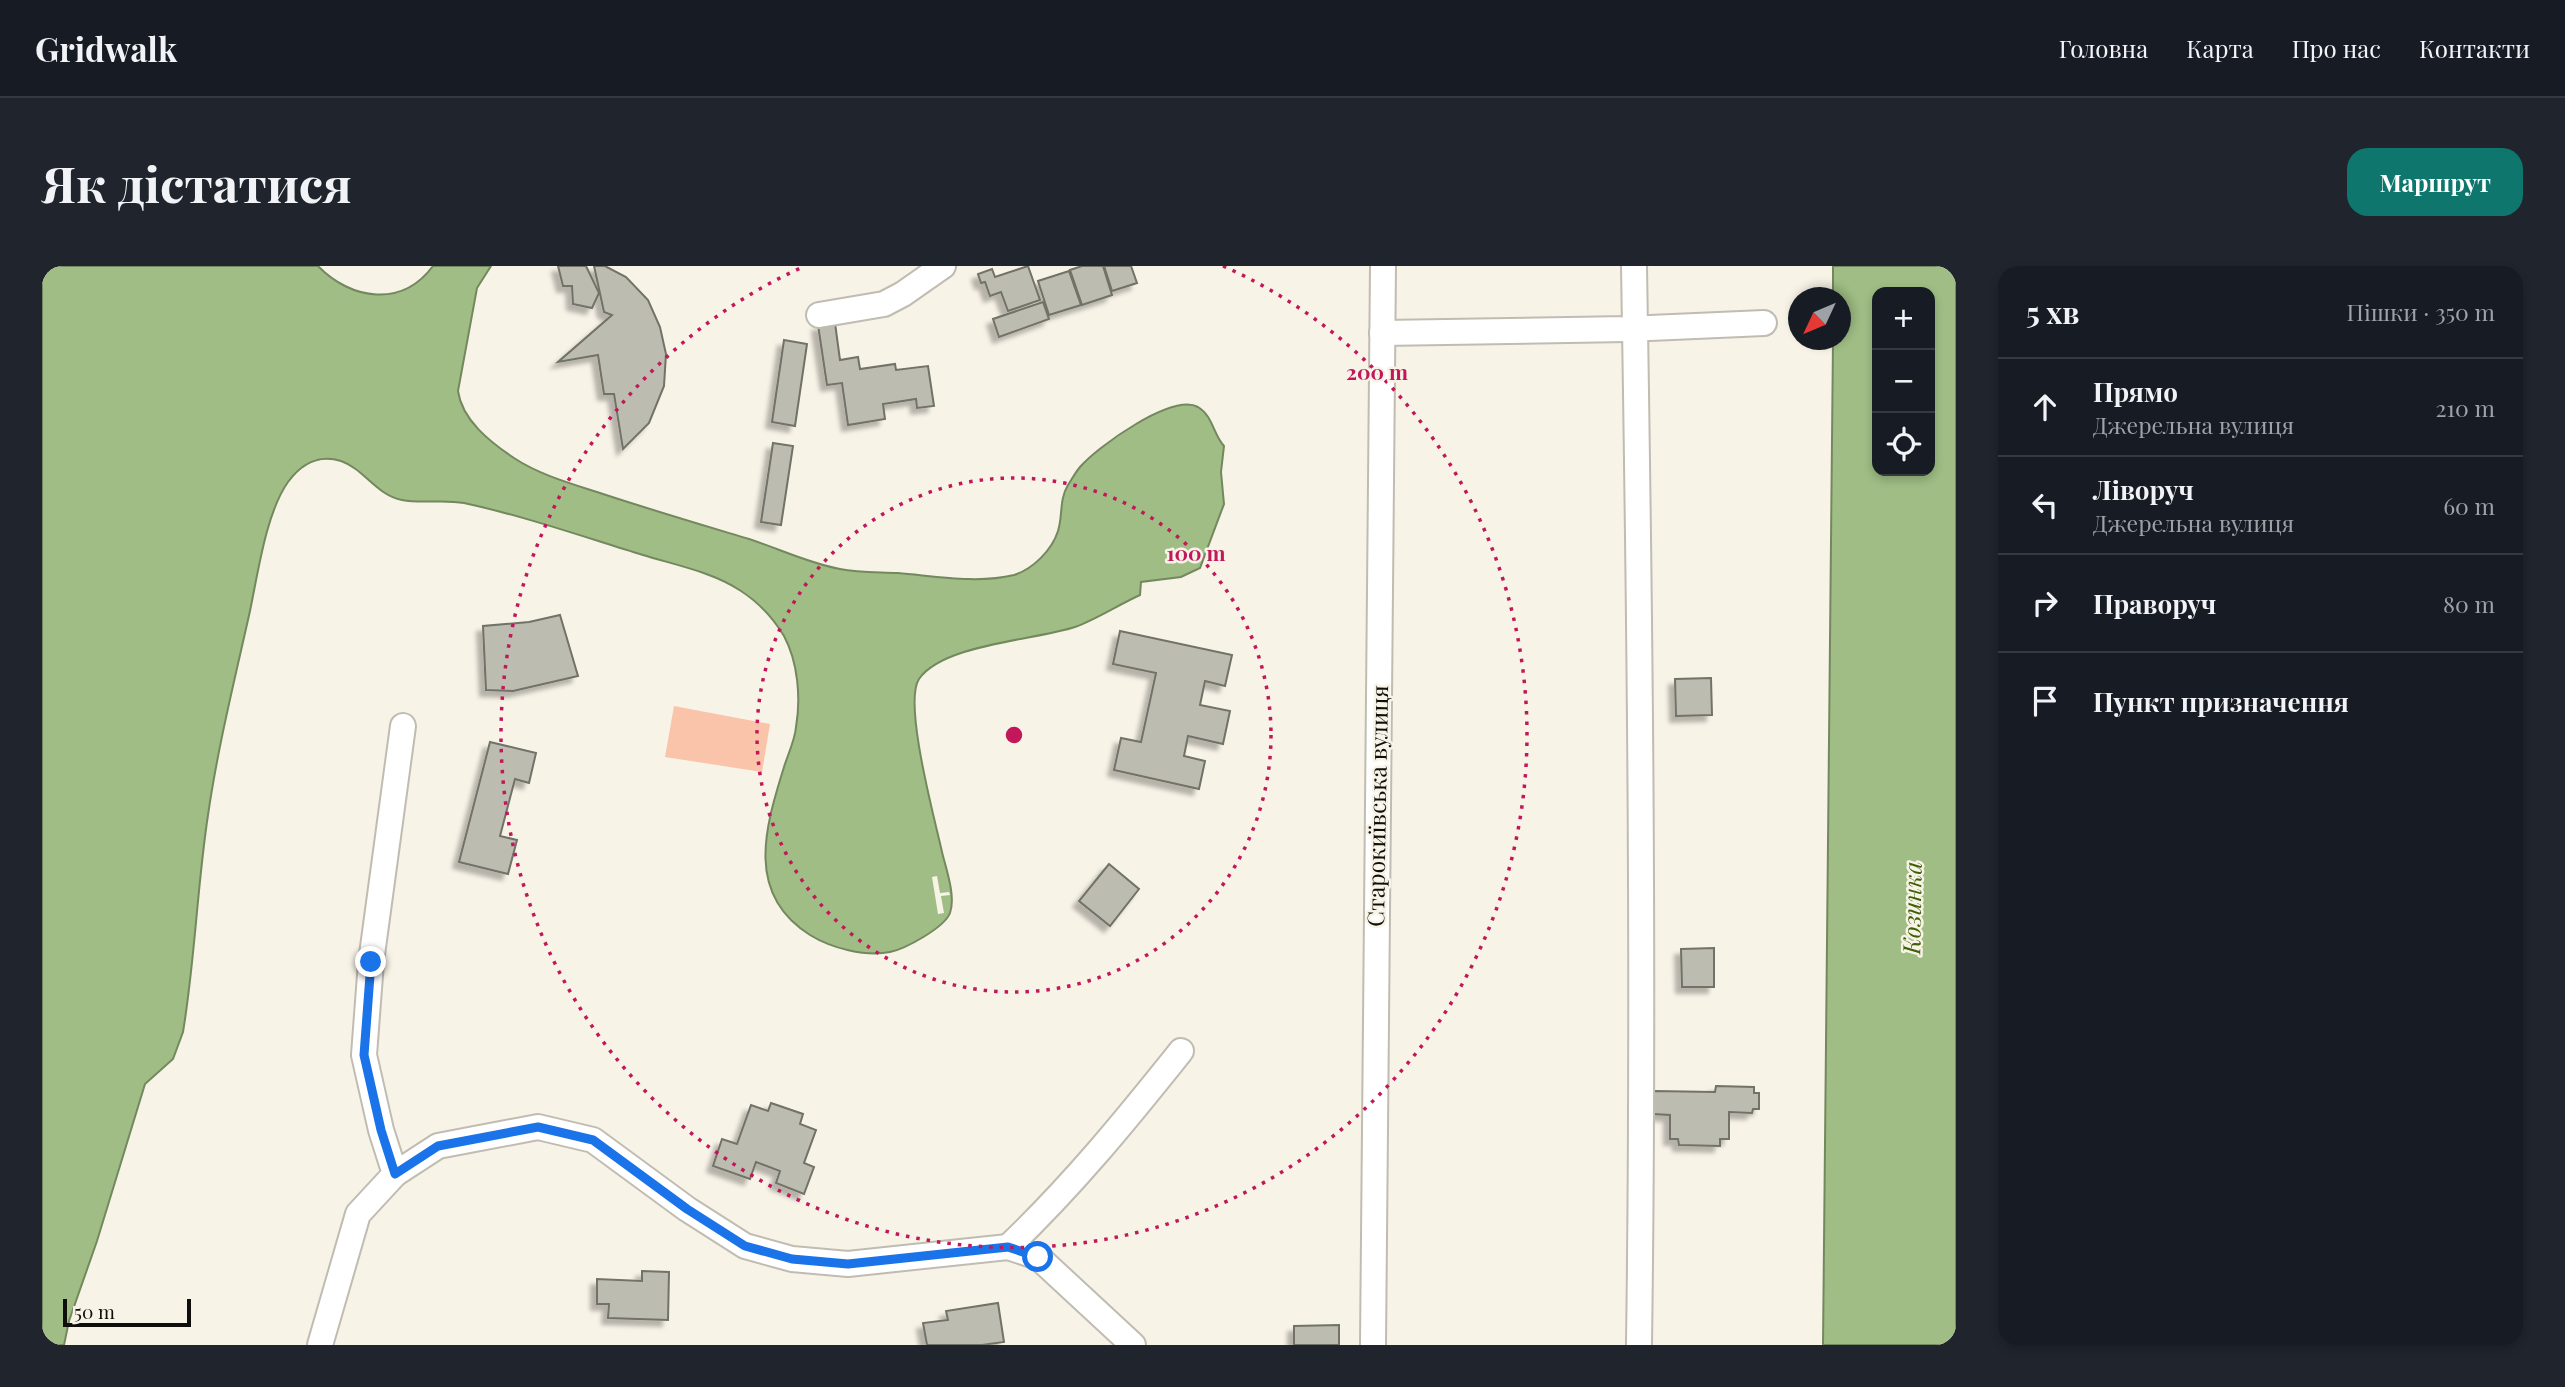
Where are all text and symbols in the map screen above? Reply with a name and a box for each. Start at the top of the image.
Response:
text: Gridwalk [35,26,177,70]
text: Головна [2059,32,2148,64]
text: Карта [2186,32,2254,64]
text: Про нас [2292,32,2381,64]
text: Контакти [2419,32,2530,64]
button: Маршрут [2347,148,2523,216]
text: Як дістатися [42,150,352,215]
north arrow [1788,287,1851,350]
map controls [1872,287,1935,476]
button: + [1872,287,1935,350]
text: 5 хв [2026,292,2080,332]
text: Пішки · 350 m [2346,296,2495,327]
button: − [1872,350,1935,413]
text: 200 m [1346,357,1408,385]
text: Прямо [2093,374,2178,409]
icon: ahead [2026,388,2064,426]
text: 210 m [2436,392,2495,423]
text: Джерельна вулиця [2093,409,2294,440]
button: locate [1872,413,1935,476]
text: Ліворуч [2093,472,2194,507]
icon: left [2026,486,2064,524]
text: 60 m [2443,490,2495,521]
text: Джерельна вулиця [2093,507,2294,538]
text: 100 m [1166,538,1226,566]
icon: right [2026,584,2064,622]
text: Праворуч [2093,586,2216,621]
text: 80 m [2443,588,2495,619]
icon: arrive [2026,682,2064,720]
text: Пункт призначення [2093,684,2349,719]
street label: Старокиївська вулиця [1359,685,1394,927]
centre of rings [1002,723,1026,747]
water label: Козинка [1894,861,1928,956]
route end [355,946,386,977]
route start [1022,1241,1053,1272]
scale bar [63,1296,191,1328]
text: 50 m [74,1298,115,1324]

